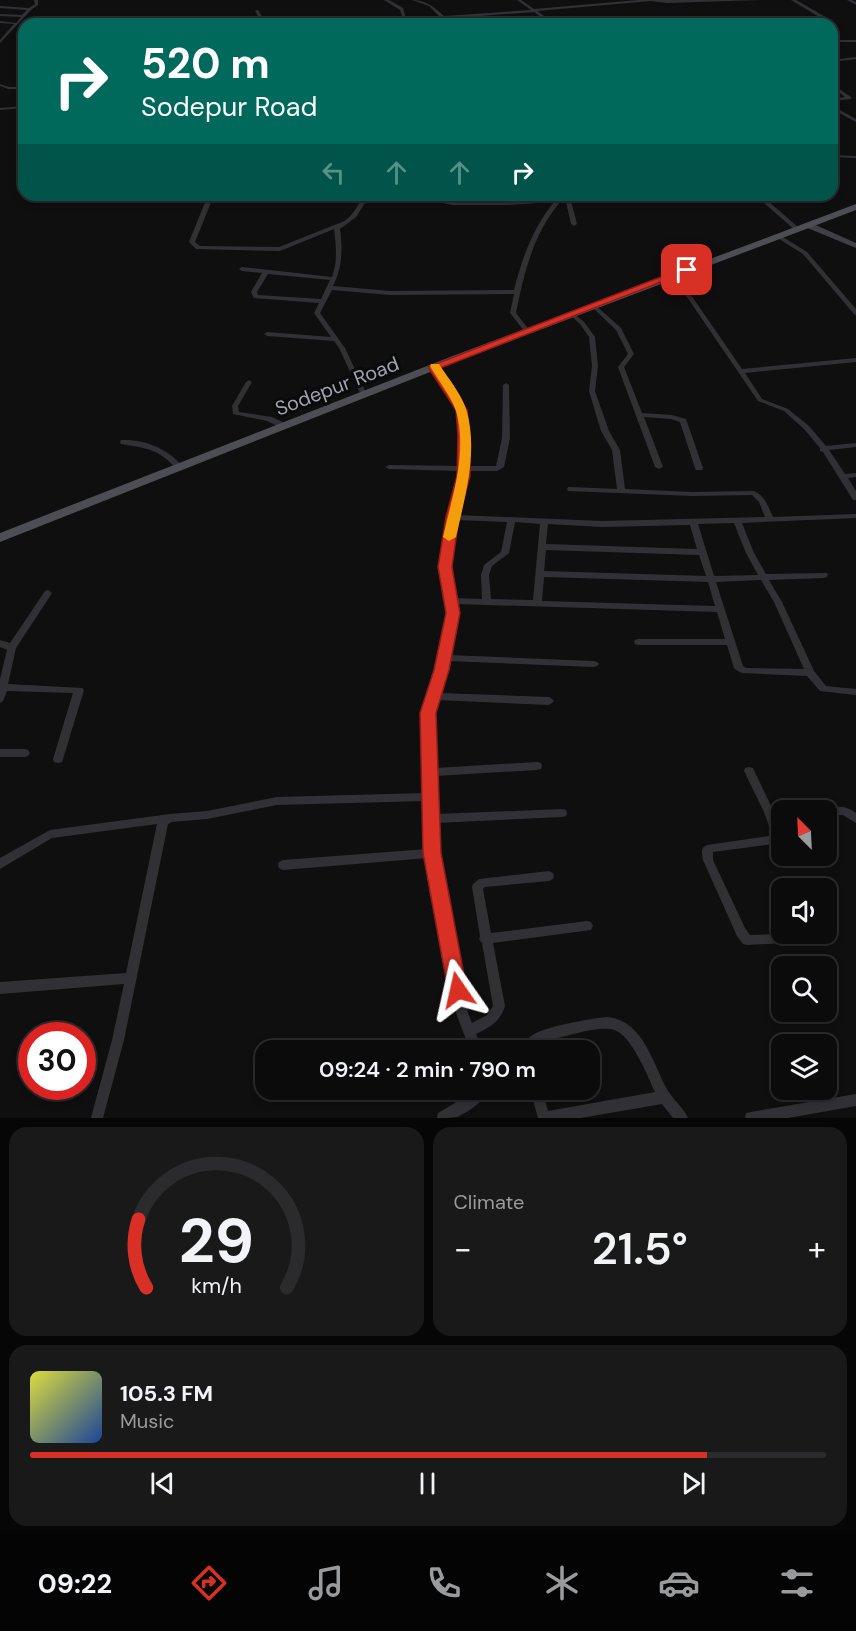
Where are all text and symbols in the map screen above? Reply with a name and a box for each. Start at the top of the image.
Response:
text: 520 m [141,36,270,91]
icon: right [42,42,120,120]
text: Sodepur Road [141,89,317,124]
icon: left [317,156,350,189]
icon: ahead [380,156,413,189]
icon: ahead [443,156,476,189]
icon: right [506,156,539,189]
pin [661,244,712,295]
icon: arrive [670,253,703,286]
street label: Sodepur Road [271,350,403,422]
north arrow [771,800,837,866]
map controls [771,800,837,1100]
button: sound [771,878,837,944]
button: search [771,956,837,1022]
position arrow [426,958,490,1022]
speed limit sign: 30 [18,1022,96,1100]
button: layers [771,1034,837,1100]
text: 09:24 · 2 min · 790 m [319,1055,536,1084]
text: Climate [454,1189,524,1215]
text: 29 [179,1200,254,1281]
text: 21.5° [592,1219,688,1278]
text: − [454,1227,472,1270]
text: + [808,1227,826,1270]
text: km/h [191,1273,242,1301]
text: 105.3 FM [120,1379,213,1408]
text: Music [120,1408,175,1434]
icon: previous [146,1467,179,1500]
icon: pause [411,1467,444,1500]
icon: next [677,1467,710,1500]
icon: directions [188,1562,230,1604]
icon: music [305,1562,347,1604]
icon: phone [423,1562,465,1604]
icon: climate [541,1562,583,1604]
icon: car [658,1562,700,1604]
icon: filters [776,1562,818,1604]
text: 09:22 [38,1566,112,1601]

